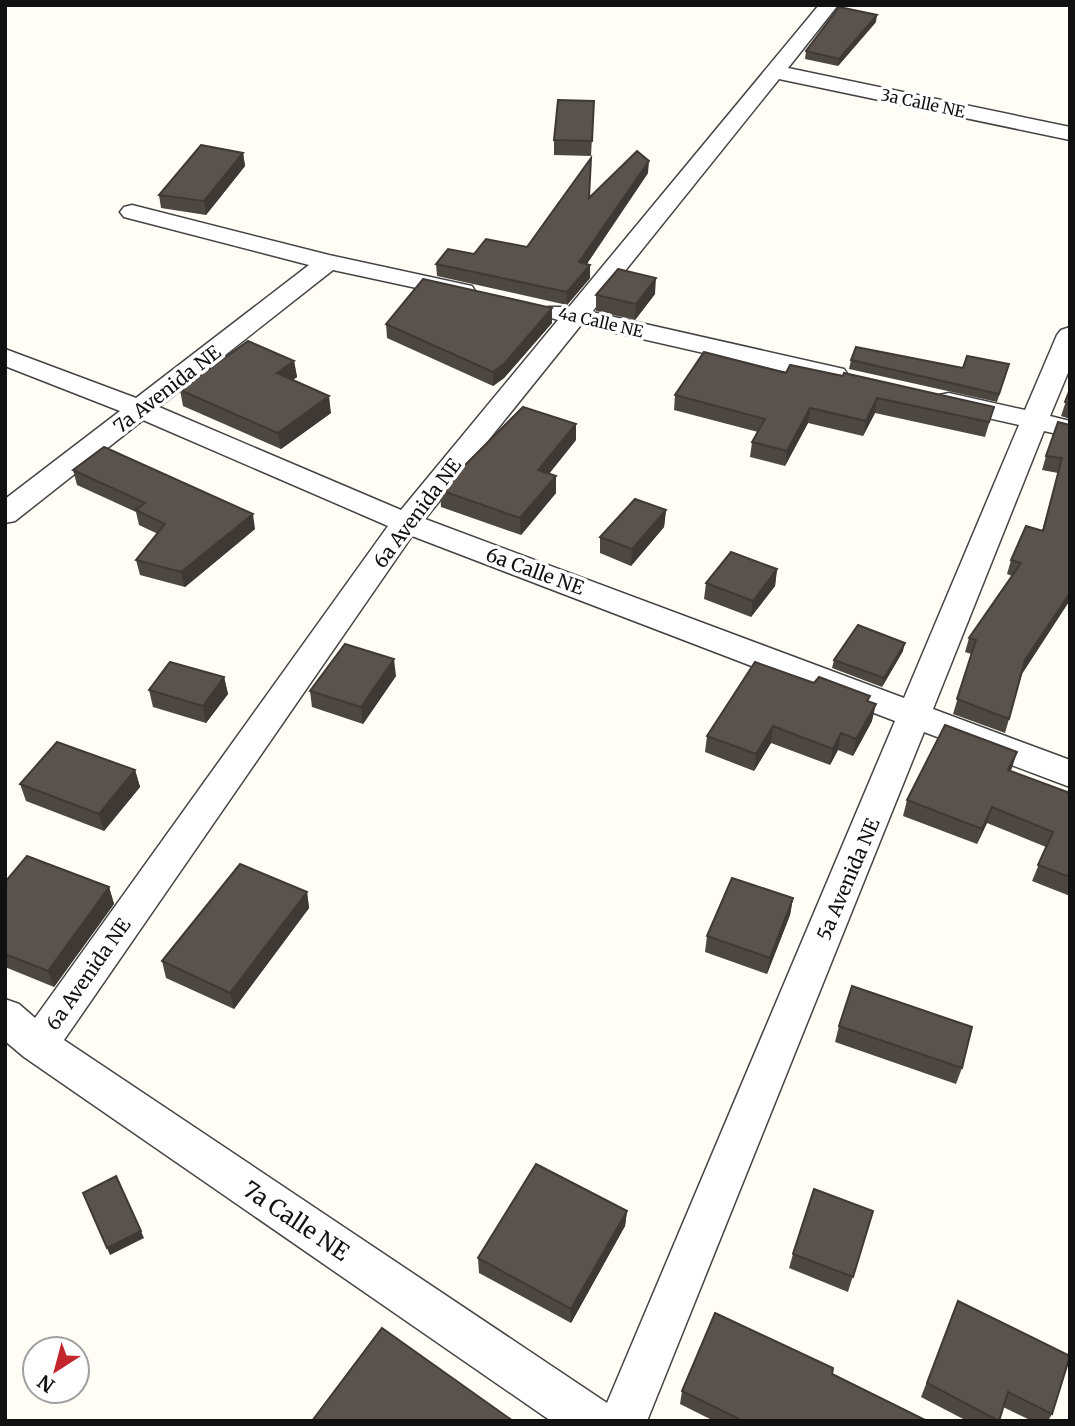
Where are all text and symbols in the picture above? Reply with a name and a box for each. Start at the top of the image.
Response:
street label: 3a Calle NE [879,84,968,122]
street label: 4a Calle NE [557,303,646,342]
street label: 7a Avenida NE [109,340,225,438]
street label: 6a Avenida NE [368,453,466,573]
street label: 6a Calle NE [483,542,587,600]
street label: 5a Avenida NE [812,814,884,944]
street label: 6a Avenida NE [41,913,135,1035]
street label: 7a Calle NE [238,1174,355,1267]
north arrow [21,1335,91,1405]
text: N [33,1370,59,1398]

